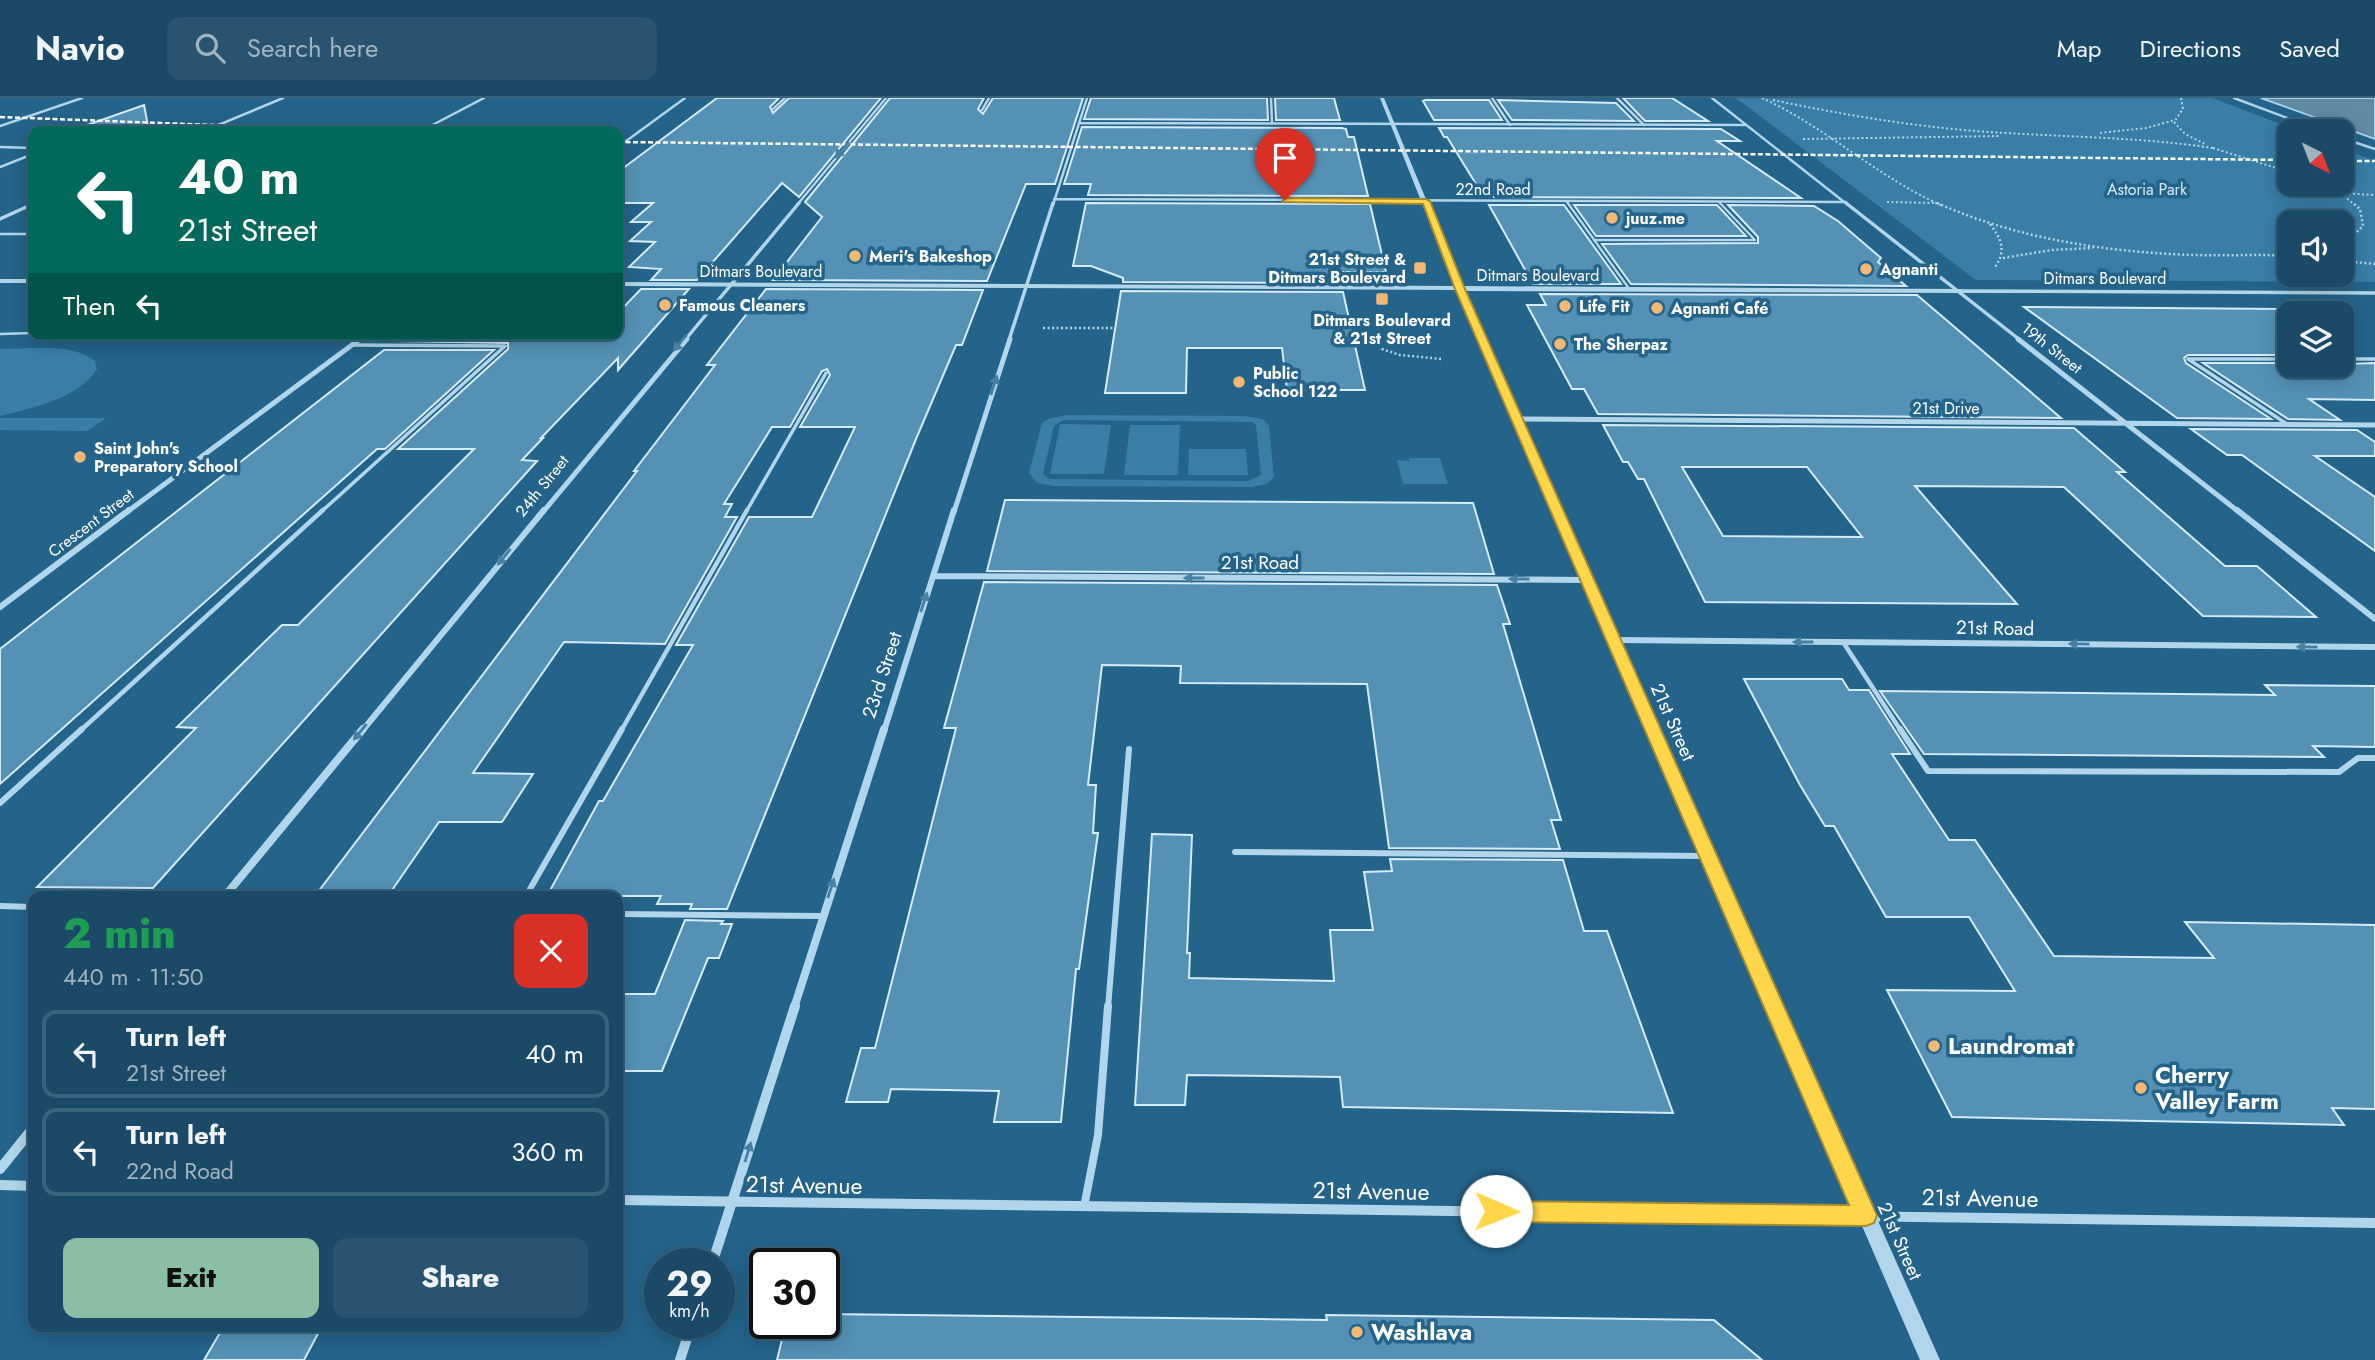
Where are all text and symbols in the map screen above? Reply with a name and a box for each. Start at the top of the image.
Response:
search box [167,17,657,80]
text: Navio [35,25,125,72]
icon: search [191,29,229,67]
text: Search here [247,29,378,67]
text: Map [2057,31,2102,66]
text: Directions [2140,31,2241,66]
text: Saved [2279,31,2340,66]
north arrow [2277,119,2354,196]
map controls [2277,119,2354,378]
pin [1255,128,1315,200]
icon: arrive [1266,139,1304,177]
text: 40 m [178,142,300,212]
one-way arrow [835,142,850,159]
icon: left [63,154,154,245]
street label: 22nd Road [1455,178,1531,201]
park label: Astoria Park [2107,178,2188,201]
text: 21st Street [178,207,317,253]
place label: juuz.me [1624,207,1685,230]
marker: juuz.me [1604,210,1620,226]
button: sound [2277,210,2354,287]
place label: Meri's Bakeshop [869,245,992,268]
marker: Meri's Bakeshop [847,248,863,264]
place label: 21st Street & Ditmars Boulevard [1268,248,1406,289]
place label: Agnanti [1879,258,1938,281]
street label: Ditmars Boulevard [700,260,822,283]
marker: 21st Street & Ditmars Boulevard [1412,260,1428,276]
marker: Agnanti [1858,261,1874,277]
street label: Ditmars Boulevard [1477,264,1599,287]
street label: Ditmars Boulevard [2044,267,2166,290]
text: Then [63,287,116,325]
icon: left [130,287,168,325]
marker: Ditmars Boulevard & 21st Street [1374,291,1390,307]
place label: Famous Cleaners [679,294,805,317]
place label: Life Fit [1579,295,1631,318]
marker: Famous Cleaners [657,297,673,313]
place label: Agnanti Café [1670,297,1768,320]
marker: Life Fit [1557,298,1573,314]
marker: Agnanti Café [1649,300,1665,316]
button: layers [2277,301,2354,378]
place label: Ditmars Boulevard & 21st Street [1313,309,1451,350]
street label: 19th Street [2017,317,2087,379]
place label: The Sherpaz [1574,333,1668,356]
one-way arrow [673,335,688,352]
marker: The Sherpaz [1552,336,1568,352]
place label: Public School 122 [1253,362,1337,403]
marker: Public School 122 [1231,374,1247,390]
one-way arrow [989,375,1000,396]
street label: 21st Drive [1913,397,1979,420]
place label: Saint John's Preparatory School [94,437,238,478]
marker: Saint John's Preparatory School [72,449,88,465]
street label: 24th Street [510,450,574,522]
street label: Crescent Street [43,483,139,563]
one-way arrow [497,547,512,565]
street label: 21st Road [1221,549,1299,576]
one-way arrow [1182,572,1204,584]
one-way arrow [1508,573,1530,585]
one-way arrow [919,591,930,612]
street label: 21st Road [1956,614,2034,642]
street label: 23rd Street [855,628,909,722]
one-way arrow [1792,636,1814,647]
one-way arrow [2068,638,2090,650]
one-way arrow [2296,641,2318,652]
street label: 21st Street [1644,679,1702,766]
one-way arrow [352,723,367,741]
one-way arrow [826,878,837,899]
text: 2 min [63,903,176,964]
button: close [514,914,588,988]
text: 440 m · 11:50 [63,960,204,994]
text: Turn left [126,1018,226,1056]
place label: Laundromat [1948,1029,2075,1063]
icon: left [67,1035,105,1073]
text: 40 m [525,1035,584,1073]
marker: Laundromat [1926,1038,1942,1054]
text: 21st Street [126,1056,226,1090]
place label: Cherry Valley Farm [2154,1058,2279,1118]
marker: Cherry Valley Farm [2133,1080,2149,1096]
text: Turn left [126,1116,226,1154]
icon: left [67,1133,105,1171]
text: 360 m [511,1133,584,1171]
one-way arrow [743,1141,754,1162]
text: 22nd Road [126,1154,234,1188]
street label: 21st Avenue [745,1167,863,1203]
street label: 21st Avenue [1312,1173,1430,1209]
position arrow [1459,1174,1533,1248]
street label: 21st Avenue [1921,1180,2039,1216]
street label: 21st Street [1871,1198,1929,1285]
button: Exit [63,1238,319,1318]
button: Share [333,1238,588,1318]
speed limit sign: 30 [749,1248,840,1339]
text: 29 [666,1259,713,1309]
text: km/h [669,1298,710,1324]
place label: Washlava [1371,1315,1472,1349]
marker: Washlava [1349,1324,1365,1340]

